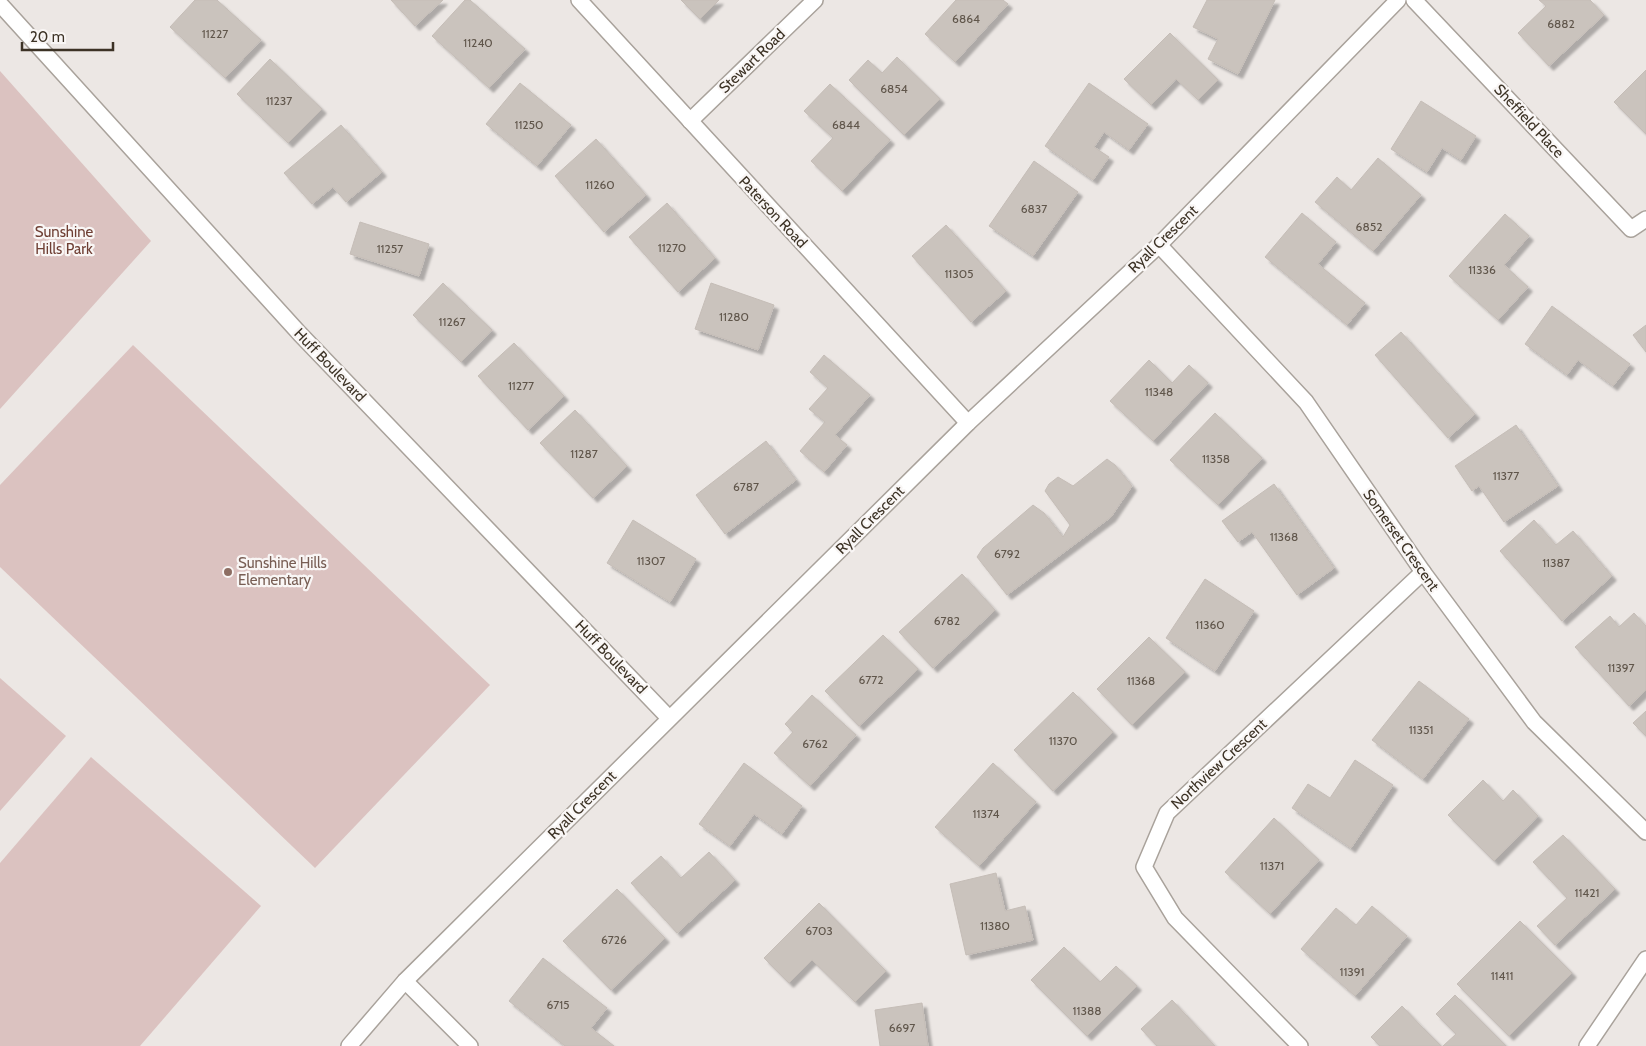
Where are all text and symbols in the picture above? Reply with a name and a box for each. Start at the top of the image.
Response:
house number: 6864 [952,11,980,26]
house number: 6882 [1547,16,1575,31]
scale bar [22,20,114,52]
street label: Stewart Road [715,25,789,97]
house number: 11227 [202,26,228,41]
text: 20 m [30,28,65,46]
house number: 11240 [463,35,493,50]
street label: Sheffield Place [1490,80,1568,162]
house number: 6854 [880,81,908,96]
house number: 11237 [266,93,292,108]
house number: 11250 [515,117,543,132]
house number: 6844 [832,117,860,132]
street label: Paterson Road [735,172,811,252]
house number: 11260 [585,177,615,192]
house number: 6837 [1021,201,1047,216]
street label: Ryall Crescent [1125,201,1201,277]
house number: 6852 [1356,219,1382,234]
park label: Sunshine Hills Park [35,223,94,258]
house number: 11270 [658,240,686,255]
house number: 11257 [377,241,403,256]
house number: 11336 [1468,262,1496,277]
house number: 11305 [944,266,974,281]
house number: 11280 [719,309,749,324]
house number: 11267 [439,314,465,329]
street label: Huff Boulevard [290,325,370,405]
house number: 11277 [508,378,534,393]
house number: 11348 [1145,384,1173,399]
house number: 11287 [570,446,598,461]
house number: 11358 [1202,451,1230,466]
house number: 11377 [1493,468,1519,483]
house number: 6787 [733,479,759,494]
street label: Ryall Crescent [832,482,908,558]
street label: Somerset Crescent [1359,486,1443,594]
house number: 11368 [1270,529,1298,544]
house number: 6792 [994,546,1020,561]
house number: 11307 [637,553,665,568]
place label: Sunshine Hills Elementary [238,554,327,589]
house number: 11387 [1542,555,1570,570]
marker: Sunshine Hills Elementary [222,566,234,578]
house number: 6782 [934,613,960,628]
street label: Huff Boulevard [571,617,651,697]
house number: 11360 [1195,617,1225,632]
house number: 11397 [1607,660,1635,675]
house number: 6772 [858,672,884,687]
house number: 11368 [1127,673,1155,688]
street label: Northview Crescent [1167,715,1271,813]
house number: 11351 [1409,722,1433,737]
house number: 11370 [1049,733,1077,748]
house number: 6762 [802,736,828,751]
street label: Ryall Crescent [544,767,620,843]
house number: 11374 [973,806,999,821]
house number: 11371 [1260,858,1284,873]
house number: 11421 [1575,885,1599,900]
house number: 11380 [980,918,1010,933]
house number: 6703 [805,923,833,938]
house number: 6726 [601,932,627,947]
house number: 11391 [1339,964,1365,979]
house number: 11411 [1491,968,1513,983]
house number: 6715 [546,997,570,1012]
house number: 11388 [1073,1003,1101,1018]
house number: 6697 [889,1020,915,1035]

